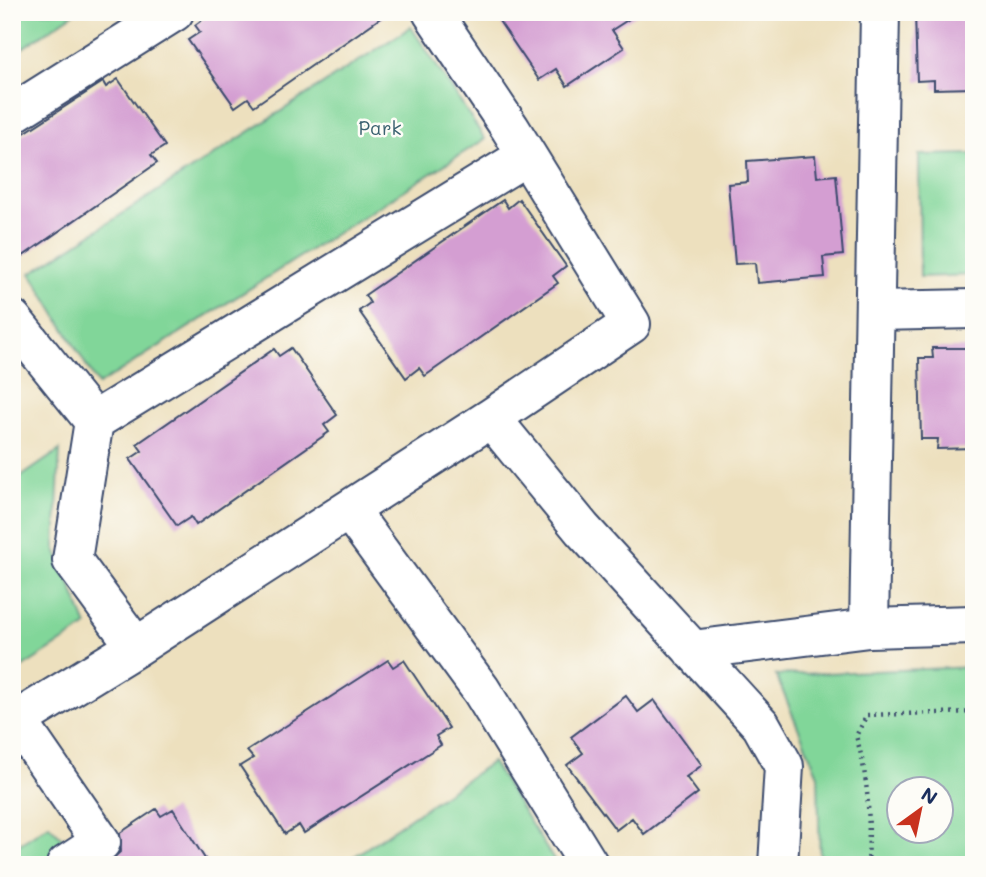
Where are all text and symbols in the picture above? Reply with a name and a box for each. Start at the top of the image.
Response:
park label: Park [358,115,402,140]
north arrow [884,776,954,846]
text: N [917,781,942,810]

